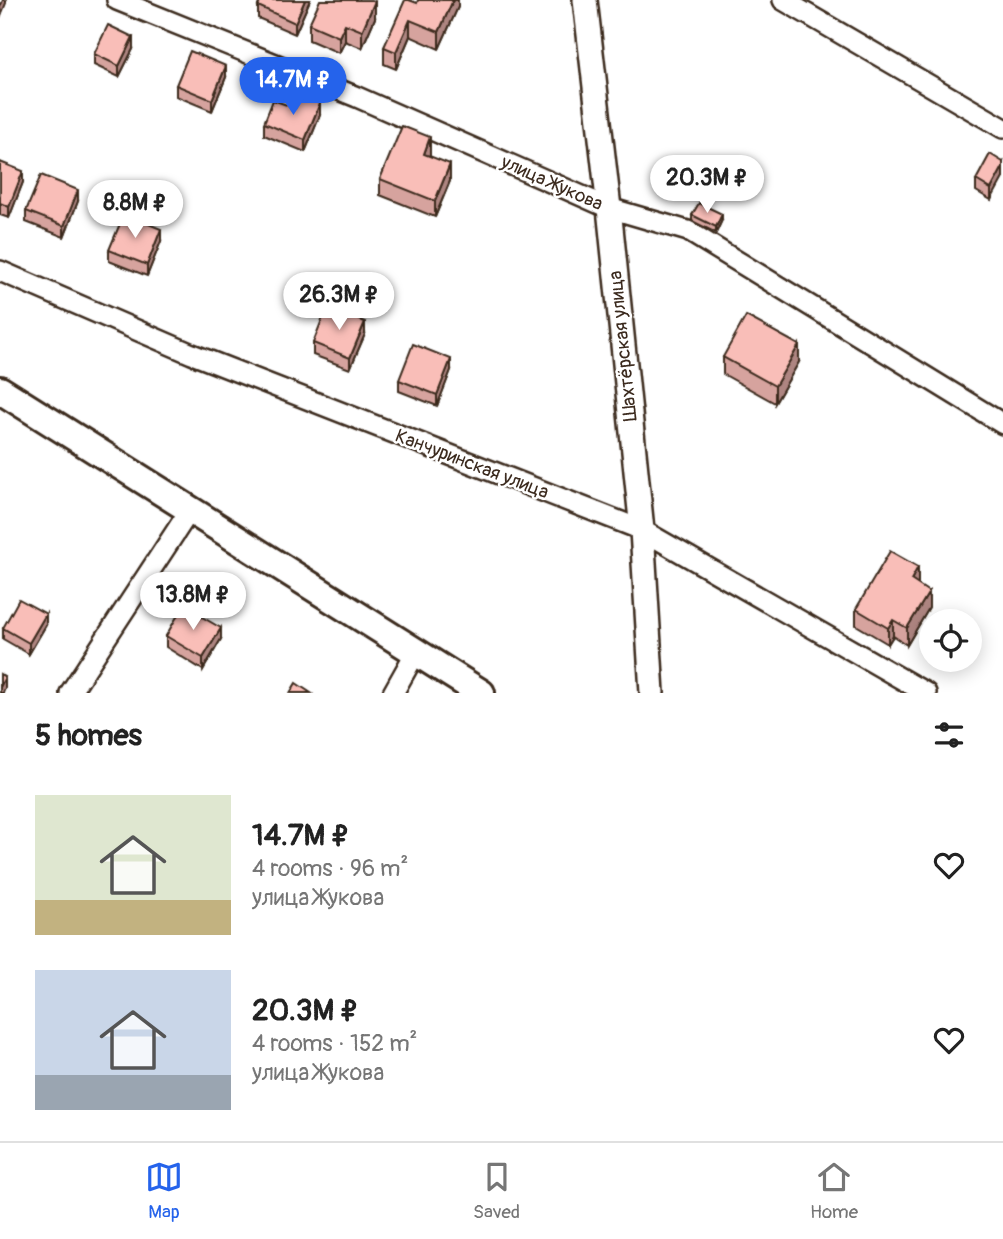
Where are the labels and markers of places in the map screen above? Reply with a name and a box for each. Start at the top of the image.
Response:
pin: 14.7M ₽ [228,58,358,117]
pin: 20.3M ₽ [642,156,772,215]
pin: 8.8M ₽ [78,180,192,240]
pin: 26.3M ₽ [274,272,404,332]
pin: 13.8M ₽ [128,572,258,632]

